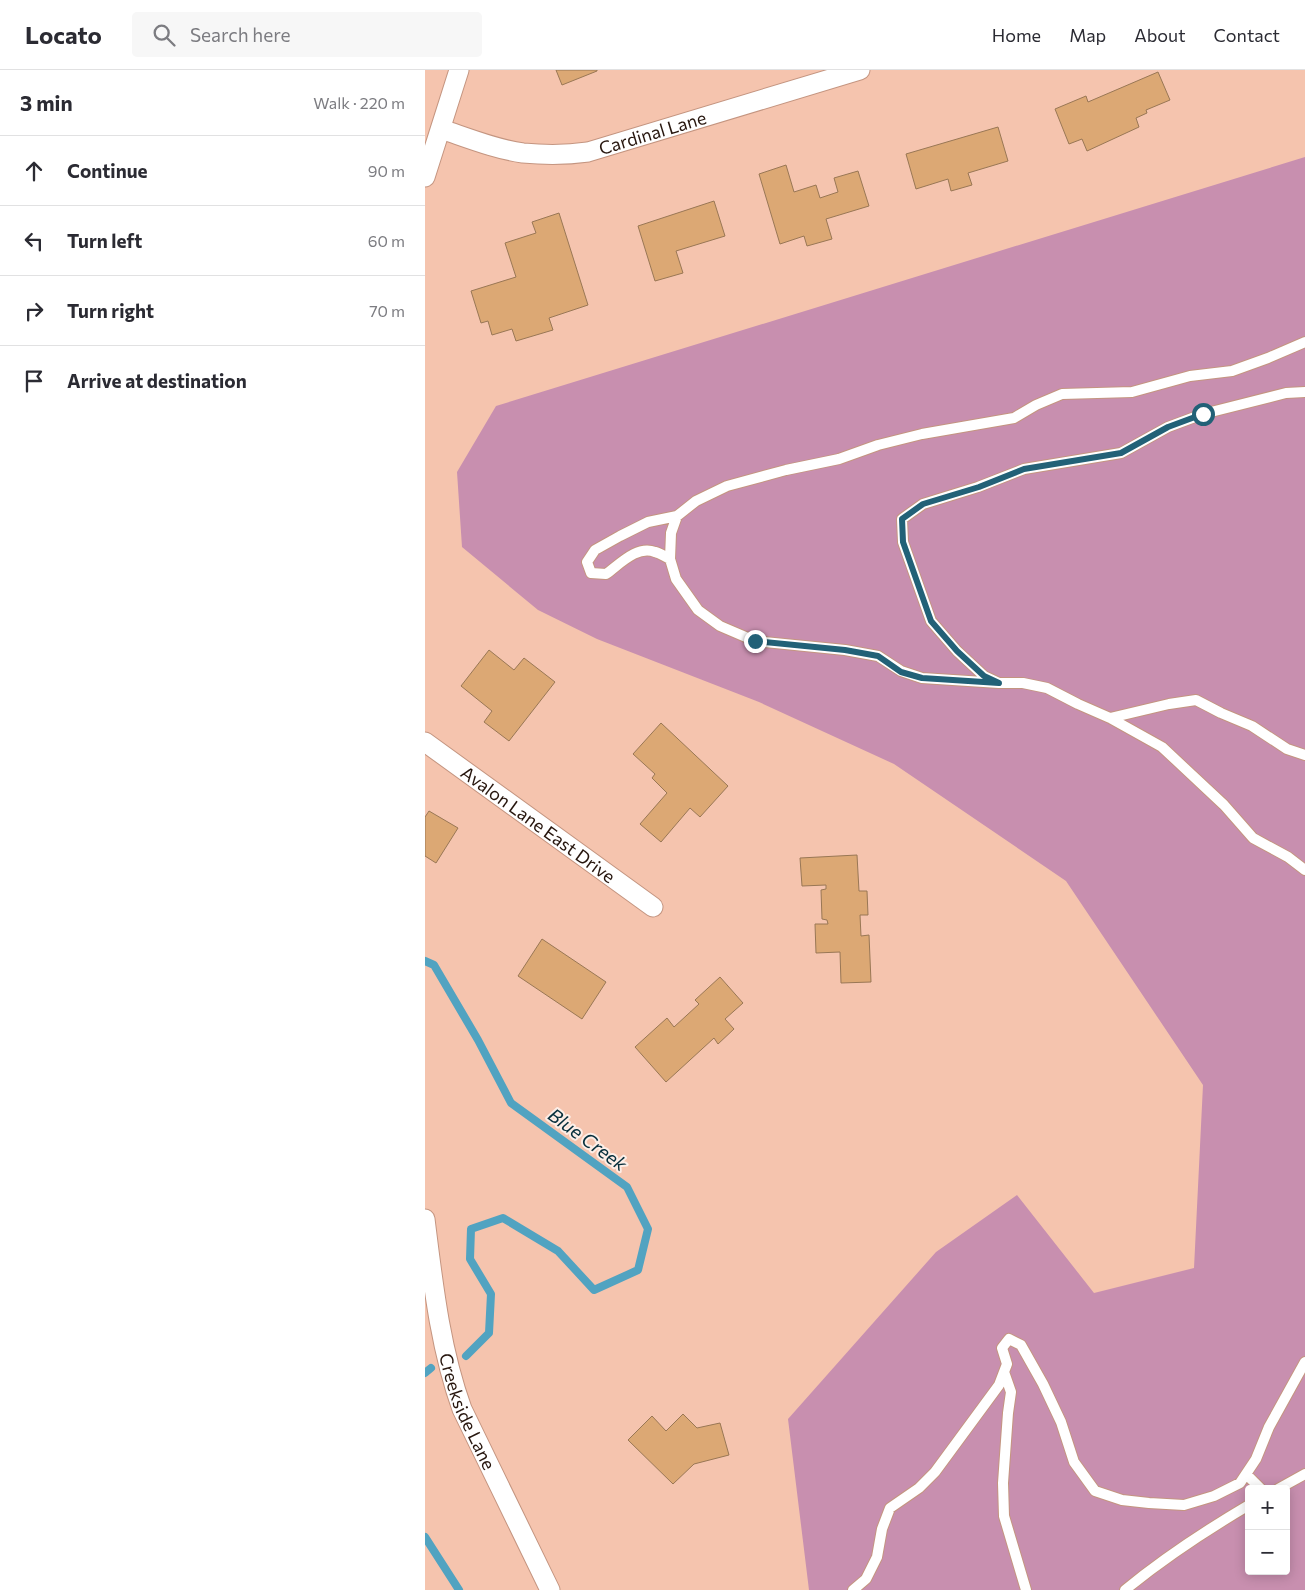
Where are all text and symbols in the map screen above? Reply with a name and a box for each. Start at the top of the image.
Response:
search box [132,12,482,57]
text: Locato [25,20,102,49]
icon: search [150,21,178,49]
text: Search here [190,23,290,46]
text: Home [992,24,1041,46]
text: Map [1069,24,1106,46]
text: About [1134,24,1186,46]
text: Contact [1214,24,1280,46]
text: 3 min [20,90,73,115]
text: Walk · 220 m [313,93,405,112]
street label: Cardinal Lane [596,106,709,159]
icon: ahead [20,157,48,185]
text: Continue [67,159,147,182]
text: 90 m [368,161,405,180]
icon: left [20,227,48,255]
text: Turn left [67,229,142,252]
text: 60 m [368,231,405,250]
icon: right [20,297,48,325]
text: Turn right [67,299,154,322]
text: 70 m [369,301,405,320]
icon: arrive [20,367,48,395]
text: Arrive at destination [67,369,247,392]
route start [1192,403,1215,426]
route end [744,630,767,653]
street label: Avalon Lane East Drive [457,761,620,887]
water label: Blue Creek [544,1103,633,1176]
street label: Creekside Lane [435,1351,501,1473]
map controls [1245,1485,1290,1575]
button: + [1245,1485,1290,1530]
button: − [1245,1530,1290,1575]

